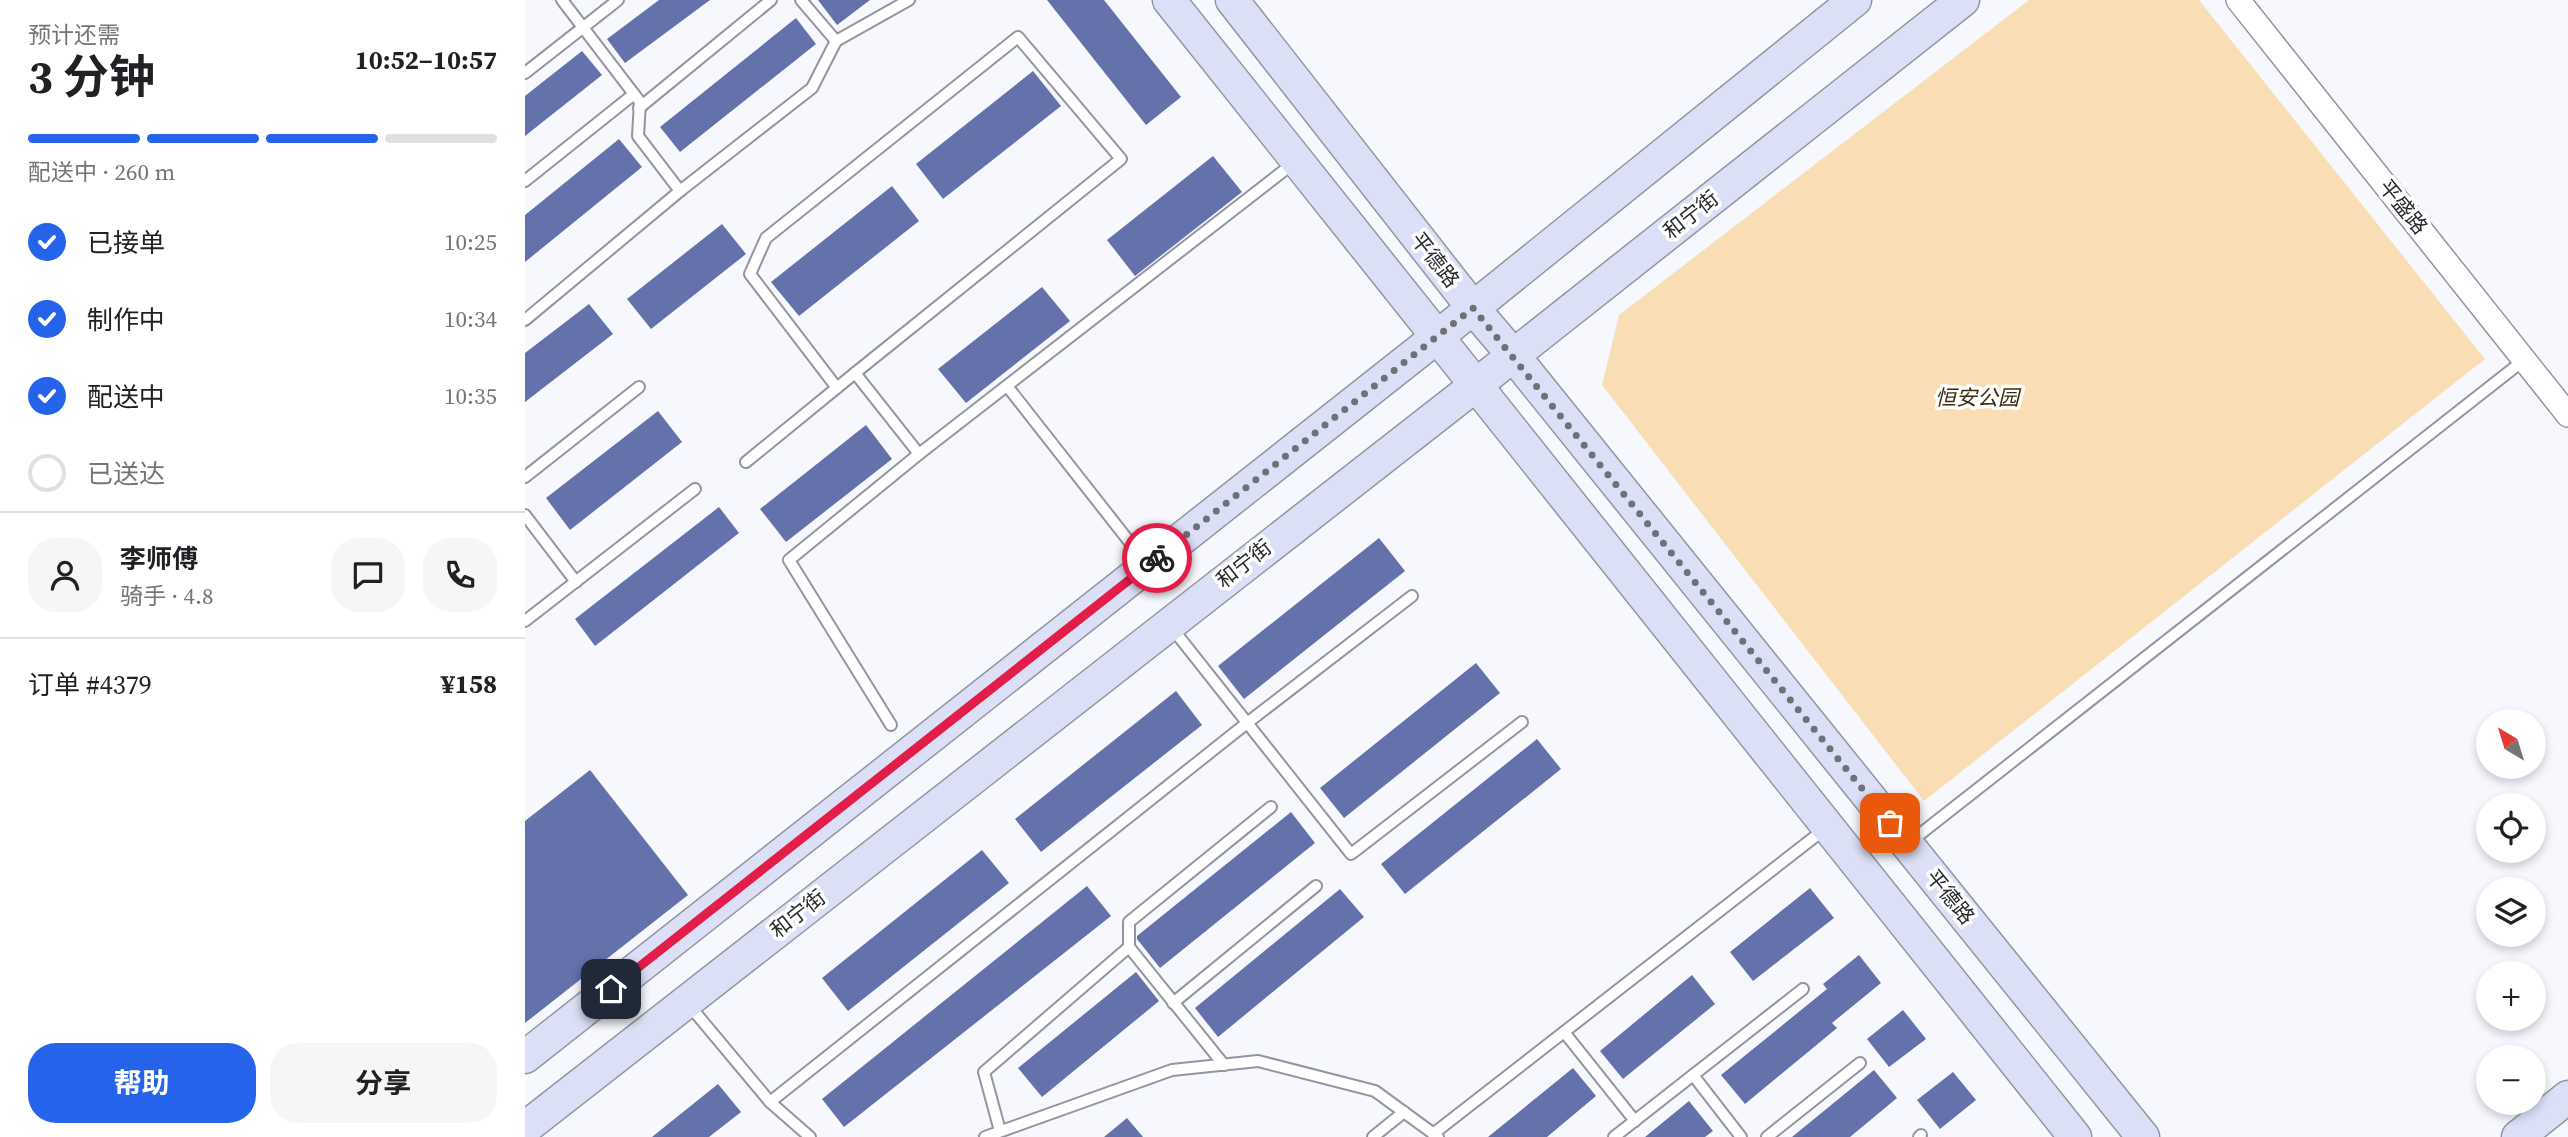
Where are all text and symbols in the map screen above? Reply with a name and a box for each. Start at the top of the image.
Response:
text: 预计还需 [28,19,120,51]
text: 10:52–10:57 [355,42,497,78]
text: 3 分钟 [28,45,155,108]
text: 配送中 · 260 m [28,156,175,188]
street label: 平盛路 [2372,173,2434,240]
street label: 和宁街 [1657,184,1724,245]
icon: check [28,223,66,261]
text: 已接单 [87,225,165,261]
text: 10:25 [444,226,497,258]
street label: 平德路 [1405,226,1466,293]
icon: check [28,300,66,338]
text: 制作中 [87,302,165,338]
text: 10:34 [444,303,497,335]
icon: check [28,377,66,415]
text: 配送中 [87,379,165,415]
text: 10:35 [444,380,497,412]
park label: 恒安公园 [1935,383,2022,412]
text: 已送达 [87,456,165,492]
courier [1122,523,1192,593]
street label: 和宁街 [1210,533,1277,594]
button: person [28,538,102,612]
button: chat [331,538,405,612]
button: phone [423,538,497,612]
icon: bike [1138,539,1176,577]
text: 李师傅 [120,541,198,577]
text: 骑手 · 4.8 [120,580,214,612]
text: ¥158 [441,666,497,702]
text: 订单 #4379 [28,667,152,703]
north arrow [2476,709,2546,779]
map controls [2476,709,2546,1115]
pin [1860,793,1920,853]
button: locate [2476,793,2546,863]
icon: bag [1871,804,1909,842]
street label: 平德路 [1919,863,1981,930]
button: layers [2476,877,2546,947]
street label: 和宁街 [764,883,831,944]
pin [581,959,641,1019]
button: + [2476,961,2546,1031]
icon: home [592,970,630,1008]
button: 帮助 [28,1043,256,1123]
button: 分享 [270,1043,497,1123]
button: − [2476,1045,2546,1115]

